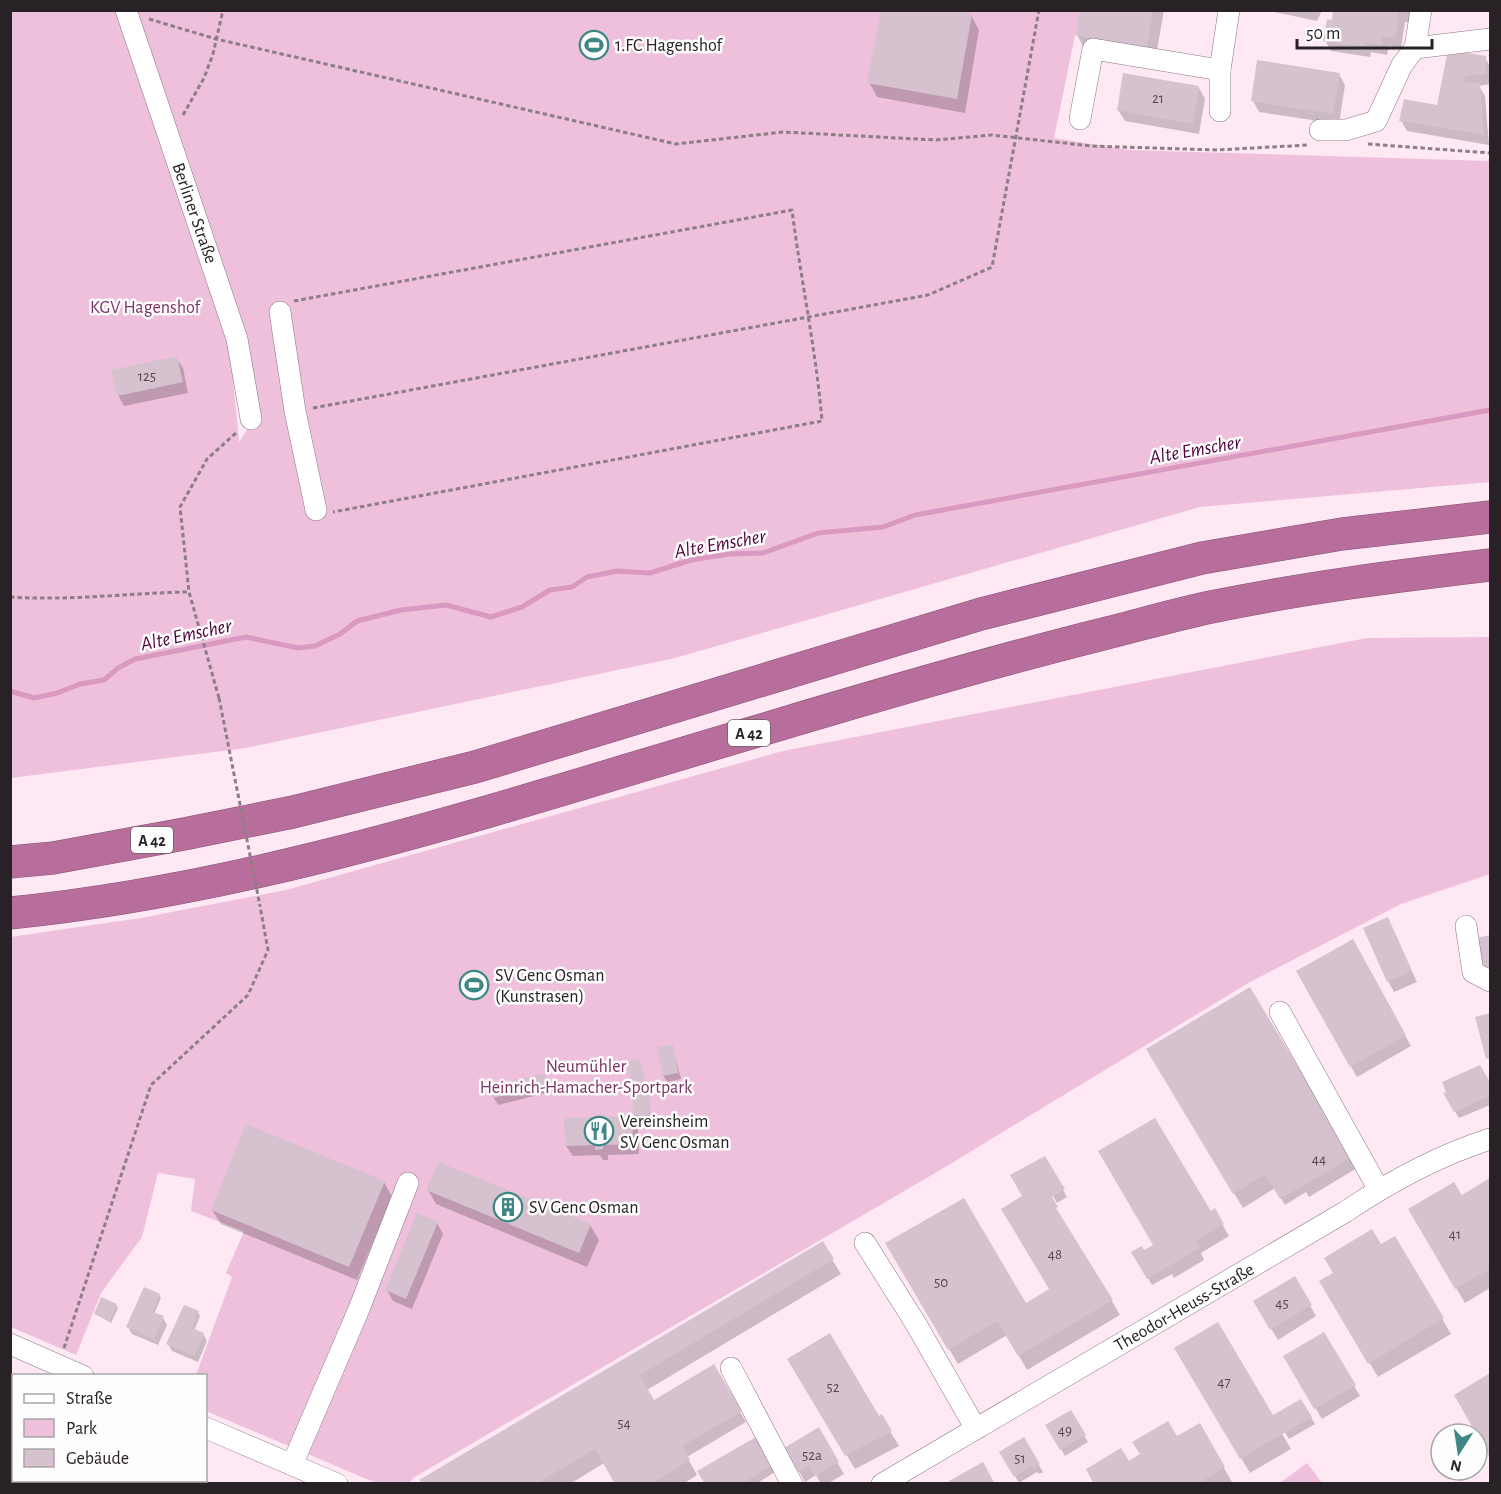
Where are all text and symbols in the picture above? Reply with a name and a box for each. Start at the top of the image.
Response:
scale bar [1297,12,1432,50]
text: 50 m [1306,25,1340,43]
sports icon: 1.FC Hagenshof [578,29,610,61]
place label: 1.FC Hagenshof [615,37,724,55]
house number: 21 [1152,91,1164,106]
street label: Berliner Straße [168,161,220,266]
park label: KGV Hagenshof [90,299,202,317]
house number: 125 [138,369,156,384]
water label: Alte Emscher [1147,432,1243,468]
water label: Alte Emscher [672,526,768,562]
water label: Alte Emscher [138,615,234,655]
road number: A 42 [728,720,770,746]
road number: A 42 [131,827,173,853]
place label: SV Genc Osman (Kunstrasen) [495,967,604,1006]
sports icon: SV Genc Osman (Kunstrasen) [458,969,490,1001]
park label: Neumühler Heinrich-Hamacher-Sportpark [480,1058,693,1097]
place label: Vereinsheim SV Genc Osman [620,1113,729,1152]
restaurant icon: Vereinsheim SV Genc Osman [583,1115,615,1147]
house number: 44 [1312,1152,1326,1167]
building icon: SV Genc Osman [492,1191,524,1223]
place label: SV Genc Osman [529,1199,638,1217]
house number: 41 [1449,1227,1461,1242]
house number: 48 [1048,1247,1062,1262]
street label: Theodor-Heuss-Straße [1112,1261,1257,1355]
house number: 50 [934,1275,948,1290]
house number: 45 [1275,1296,1289,1311]
legend [12,1374,207,1482]
house number: 47 [1217,1375,1231,1390]
house number: 52 [826,1380,840,1395]
text: Straße [66,1390,112,1408]
house number: 54 [617,1416,631,1431]
text: Park [66,1420,98,1438]
north arrow [1429,1422,1489,1482]
house number: 49 [1058,1423,1072,1438]
house number: 52a [802,1448,822,1463]
text: Gebäude [66,1450,129,1468]
house number: 51 [1014,1451,1026,1466]
text: N [1449,1457,1463,1475]

